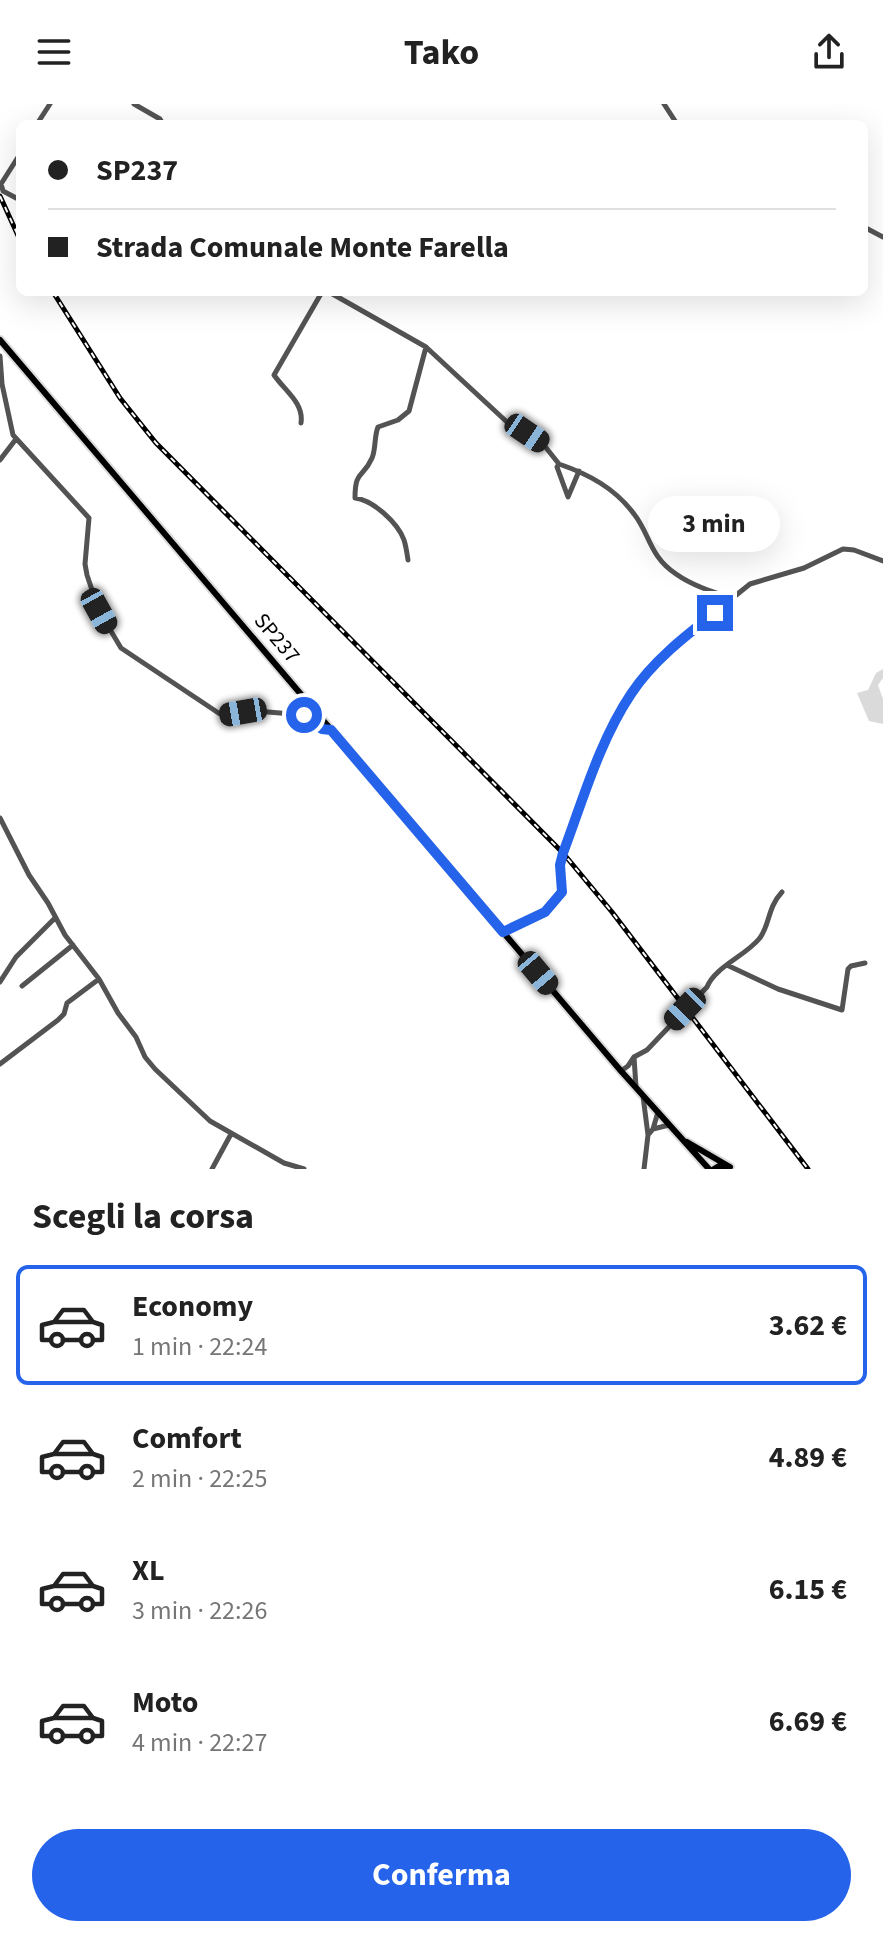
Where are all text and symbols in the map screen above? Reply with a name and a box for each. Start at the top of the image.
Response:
text: Tako [404,27,479,78]
icon: menu [32,30,76,74]
icon: share [807,30,851,74]
text: SP237 [96,149,178,192]
text: Strada Comunale Monte Farella [96,226,509,269]
car [500,410,554,456]
callout: 3 min [649,497,781,553]
text: 3 min [682,505,746,542]
car [77,584,121,638]
route end [697,595,733,631]
street label: SP237 [246,606,308,670]
car [217,696,269,728]
route start [286,697,322,733]
car [513,947,563,999]
car [660,983,710,1035]
text: Scegli la corsa [32,1191,254,1242]
text: Economy [132,1285,253,1328]
icon: car [36,1289,108,1361]
text: 3.62 € [769,1304,847,1347]
text: 1 min · 22:24 [132,1328,267,1365]
text: Comfort [132,1417,242,1460]
icon: car [36,1421,108,1493]
text: 4.89 € [769,1436,847,1479]
text: 2 min · 22:25 [132,1460,267,1497]
text: XL [132,1549,165,1592]
icon: car [36,1553,108,1625]
text: 6.15 € [769,1568,847,1611]
text: 3 min · 22:26 [132,1592,267,1629]
text: Moto [132,1681,198,1724]
icon: car [36,1685,108,1757]
text: 6.69 € [769,1700,847,1743]
text: 4 min · 22:27 [132,1724,267,1761]
button: Conferma [32,1829,851,1921]

